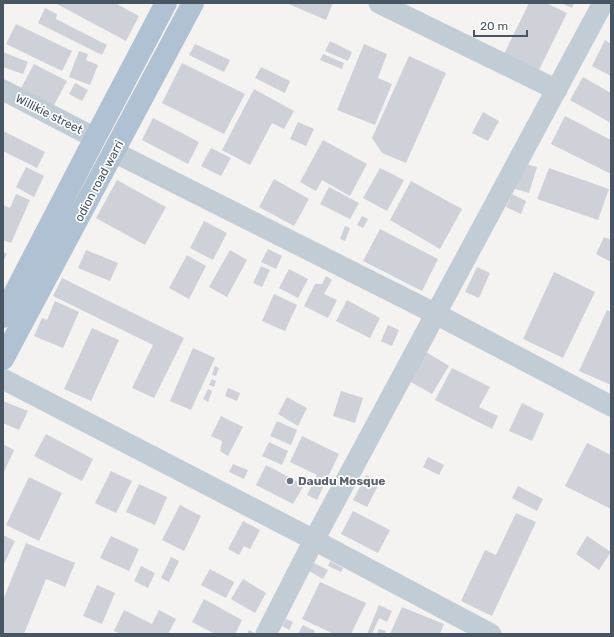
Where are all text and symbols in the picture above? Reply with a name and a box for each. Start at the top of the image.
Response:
scale bar [474,12,527,38]
text: 20 m [480,19,508,33]
street label: Willikie street [13,91,85,137]
street label: odion road warri [72,138,126,224]
place label: Daudu Mosque [298,474,385,488]
marker: Daudu Mosque [285,476,295,486]

